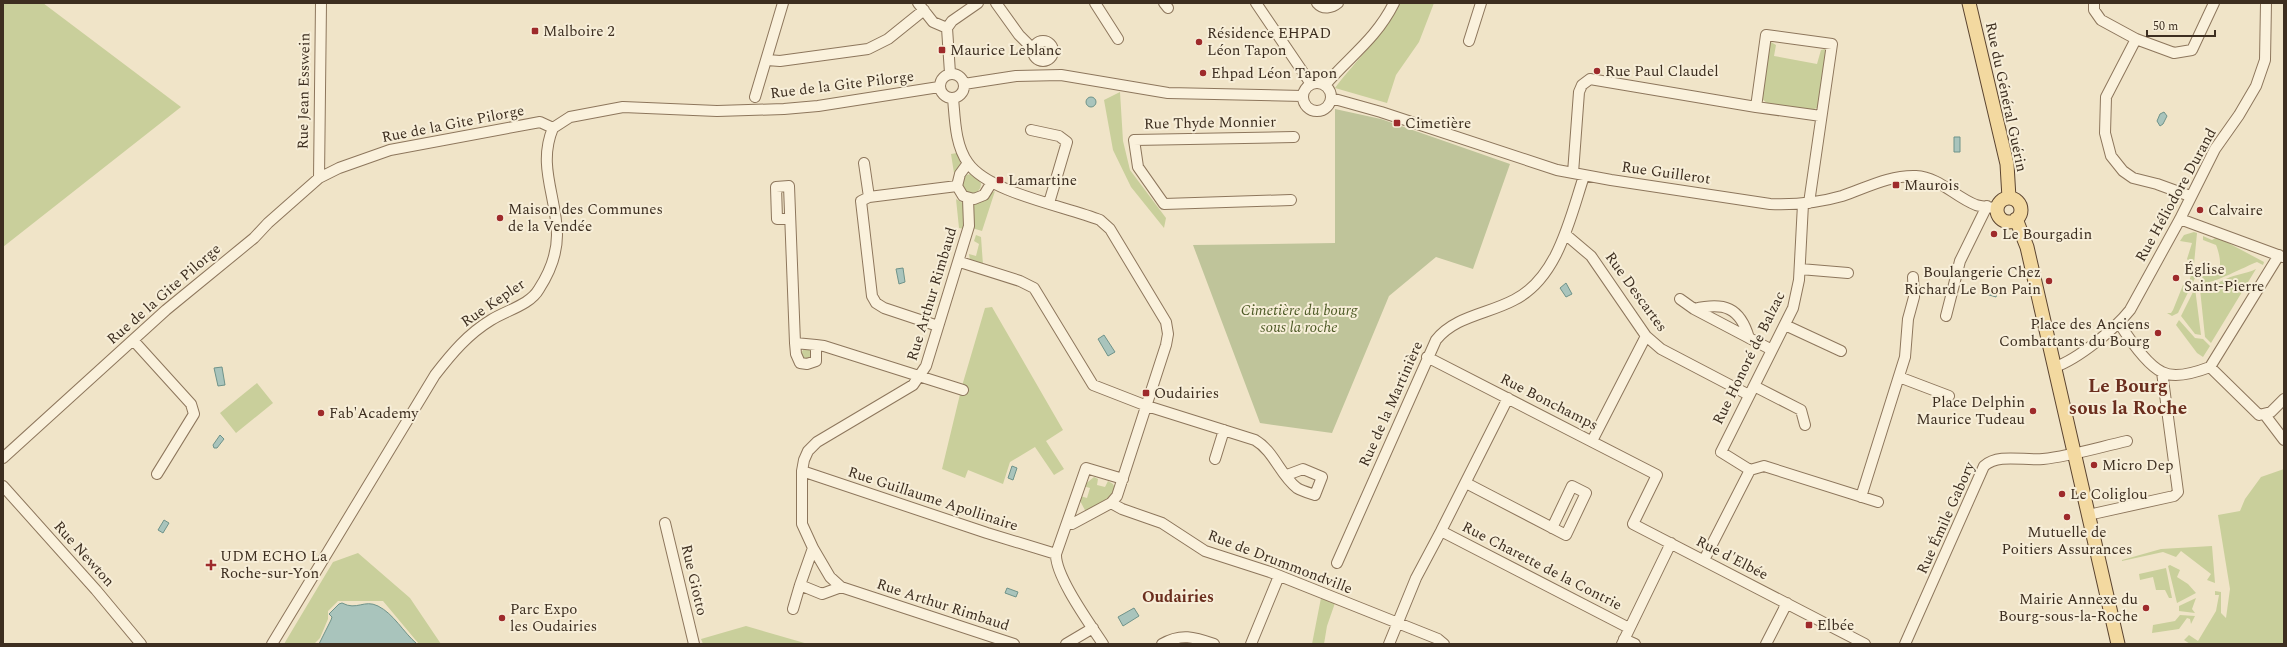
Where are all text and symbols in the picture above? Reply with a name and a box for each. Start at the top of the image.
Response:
scale bar [2147,12,2215,38]
text: 50 m [2153,17,2178,36]
place label: Malboire 2 [543,20,615,43]
street label: Rue du Général Guérin [1979,20,2033,174]
place label: Résidence EHPAD Léon Tapon [1207,22,1331,62]
marker: Malboire 2 [530,26,540,36]
street label: Rue Jean Esswein [291,32,317,150]
marker: Résidence EHPAD Léon Tapon [1194,37,1204,47]
place label: Maurice Leblanc [950,39,1062,62]
marker: Maurice Leblanc [937,45,947,55]
place label: Rue Paul Claudel [1605,60,1719,83]
place label: Ehpad Léon Tapon [1211,62,1337,85]
street label: Rue de la Gite Pilorge [769,65,915,105]
marker: Rue Paul Claudel [1592,66,1602,76]
marker: Ehpad Léon Tapon [1198,68,1208,78]
street label: Rue de la Gite Pilorge [380,99,526,149]
street label: Rue Thyde Monnier [1144,110,1276,136]
place label: Cimetière [1405,112,1471,135]
marker: Cimetière [1392,118,1402,128]
street label: Rue Héliodore Durand [2130,124,2222,266]
street label: Rue Guillerot [1620,155,1712,191]
place label: Lamartine [1008,169,1077,192]
place label: Maurois [1904,174,1959,197]
marker: Lamartine [995,175,1005,185]
marker: Maurois [1891,180,1901,190]
place label: Maison des Communes de la Vendée [508,198,663,238]
place label: Calvaire [2208,199,2263,222]
marker: Calvaire [2195,205,2205,215]
marker: Maison des Communes de la Vendée [495,213,505,223]
place label: Le Bourgadin [2002,223,2092,246]
street label: Rue Arthur Rimbaud [901,224,963,364]
marker: Le Bourgadin [1989,229,1999,239]
street label: Rue de la Gite Pilorge [102,238,226,350]
street label: Rue Descartes [1599,247,1673,337]
place label: Église Saint-Pierre [2184,258,2264,298]
place label: Boulangerie Chez Richard Le Bon Pain [1904,261,2041,301]
street label: Rue Kepler [456,273,530,333]
marker: Église Saint-Pierre [2171,273,2181,283]
marker: Boulangerie Chez Richard Le Bon Pain [2044,276,2054,286]
street label: Rue Honoré de Balzac [1707,287,1791,429]
park label: Cimetière du bourg sous la roche [1241,299,1359,339]
place label: Place des Anciens Combattants du Bourg [1999,313,2150,353]
marker: Place des Anciens Combattants du Bourg [2153,328,2163,338]
street label: Rue de la Martinière [1353,337,1429,471]
street label: Rue Bonchamps [1496,367,1602,437]
district label: Le Bourg sous la Roche [2069,372,2187,423]
place label: Oudairies [1154,382,1219,405]
marker: Oudairies [1141,388,1151,398]
place label: Place Delphin Maurice Tudeau [1916,391,2025,431]
place label: Fab'Academy [329,402,419,425]
marker: Place Delphin Maurice Tudeau [2028,406,2038,416]
marker: Fab'Academy [316,408,326,418]
place label: Micro Dep [2102,454,2173,477]
street label: Rue Émile Gabory [1911,458,1981,578]
marker: Micro Dep [2089,460,2099,470]
street label: Rue Guillaume Apollinaire [845,461,1021,537]
place label: Le Coliglou [2070,483,2148,506]
marker: Le Coliglou [2057,489,2067,499]
marker: Mutuelle de Poitiers Assurances [2062,512,2072,522]
street label: Rue Newton [48,516,120,592]
street label: Rue Charette de la Contrie [1458,516,1626,616]
place label: Mutuelle de Poitiers Assurances [2002,521,2132,561]
street label: Rue de Drummondville [1204,524,1356,600]
street label: Rue d'Elbée [1692,530,1772,586]
street label: Rue Giotto [675,542,713,618]
place label: UDM ECHO La Roche-sur-Yon [220,545,328,585]
marker: UDM ECHO La Roche-sur-Yon [205,559,217,571]
street label: Rue Arthur Rimbaud [873,573,1013,637]
district label: Oudairies [1142,585,1214,609]
place label: Mairie Annexe du Bourg-sous-la-Roche [1998,588,2138,628]
place label: Parc Expo les Oudairies [510,598,597,638]
marker: Mairie Annexe du Bourg-sous-la-Roche [2141,603,2151,613]
marker: Parc Expo les Oudairies [497,613,507,623]
place label: Elbée [1817,614,1854,637]
marker: Elbée [1804,620,1814,630]

